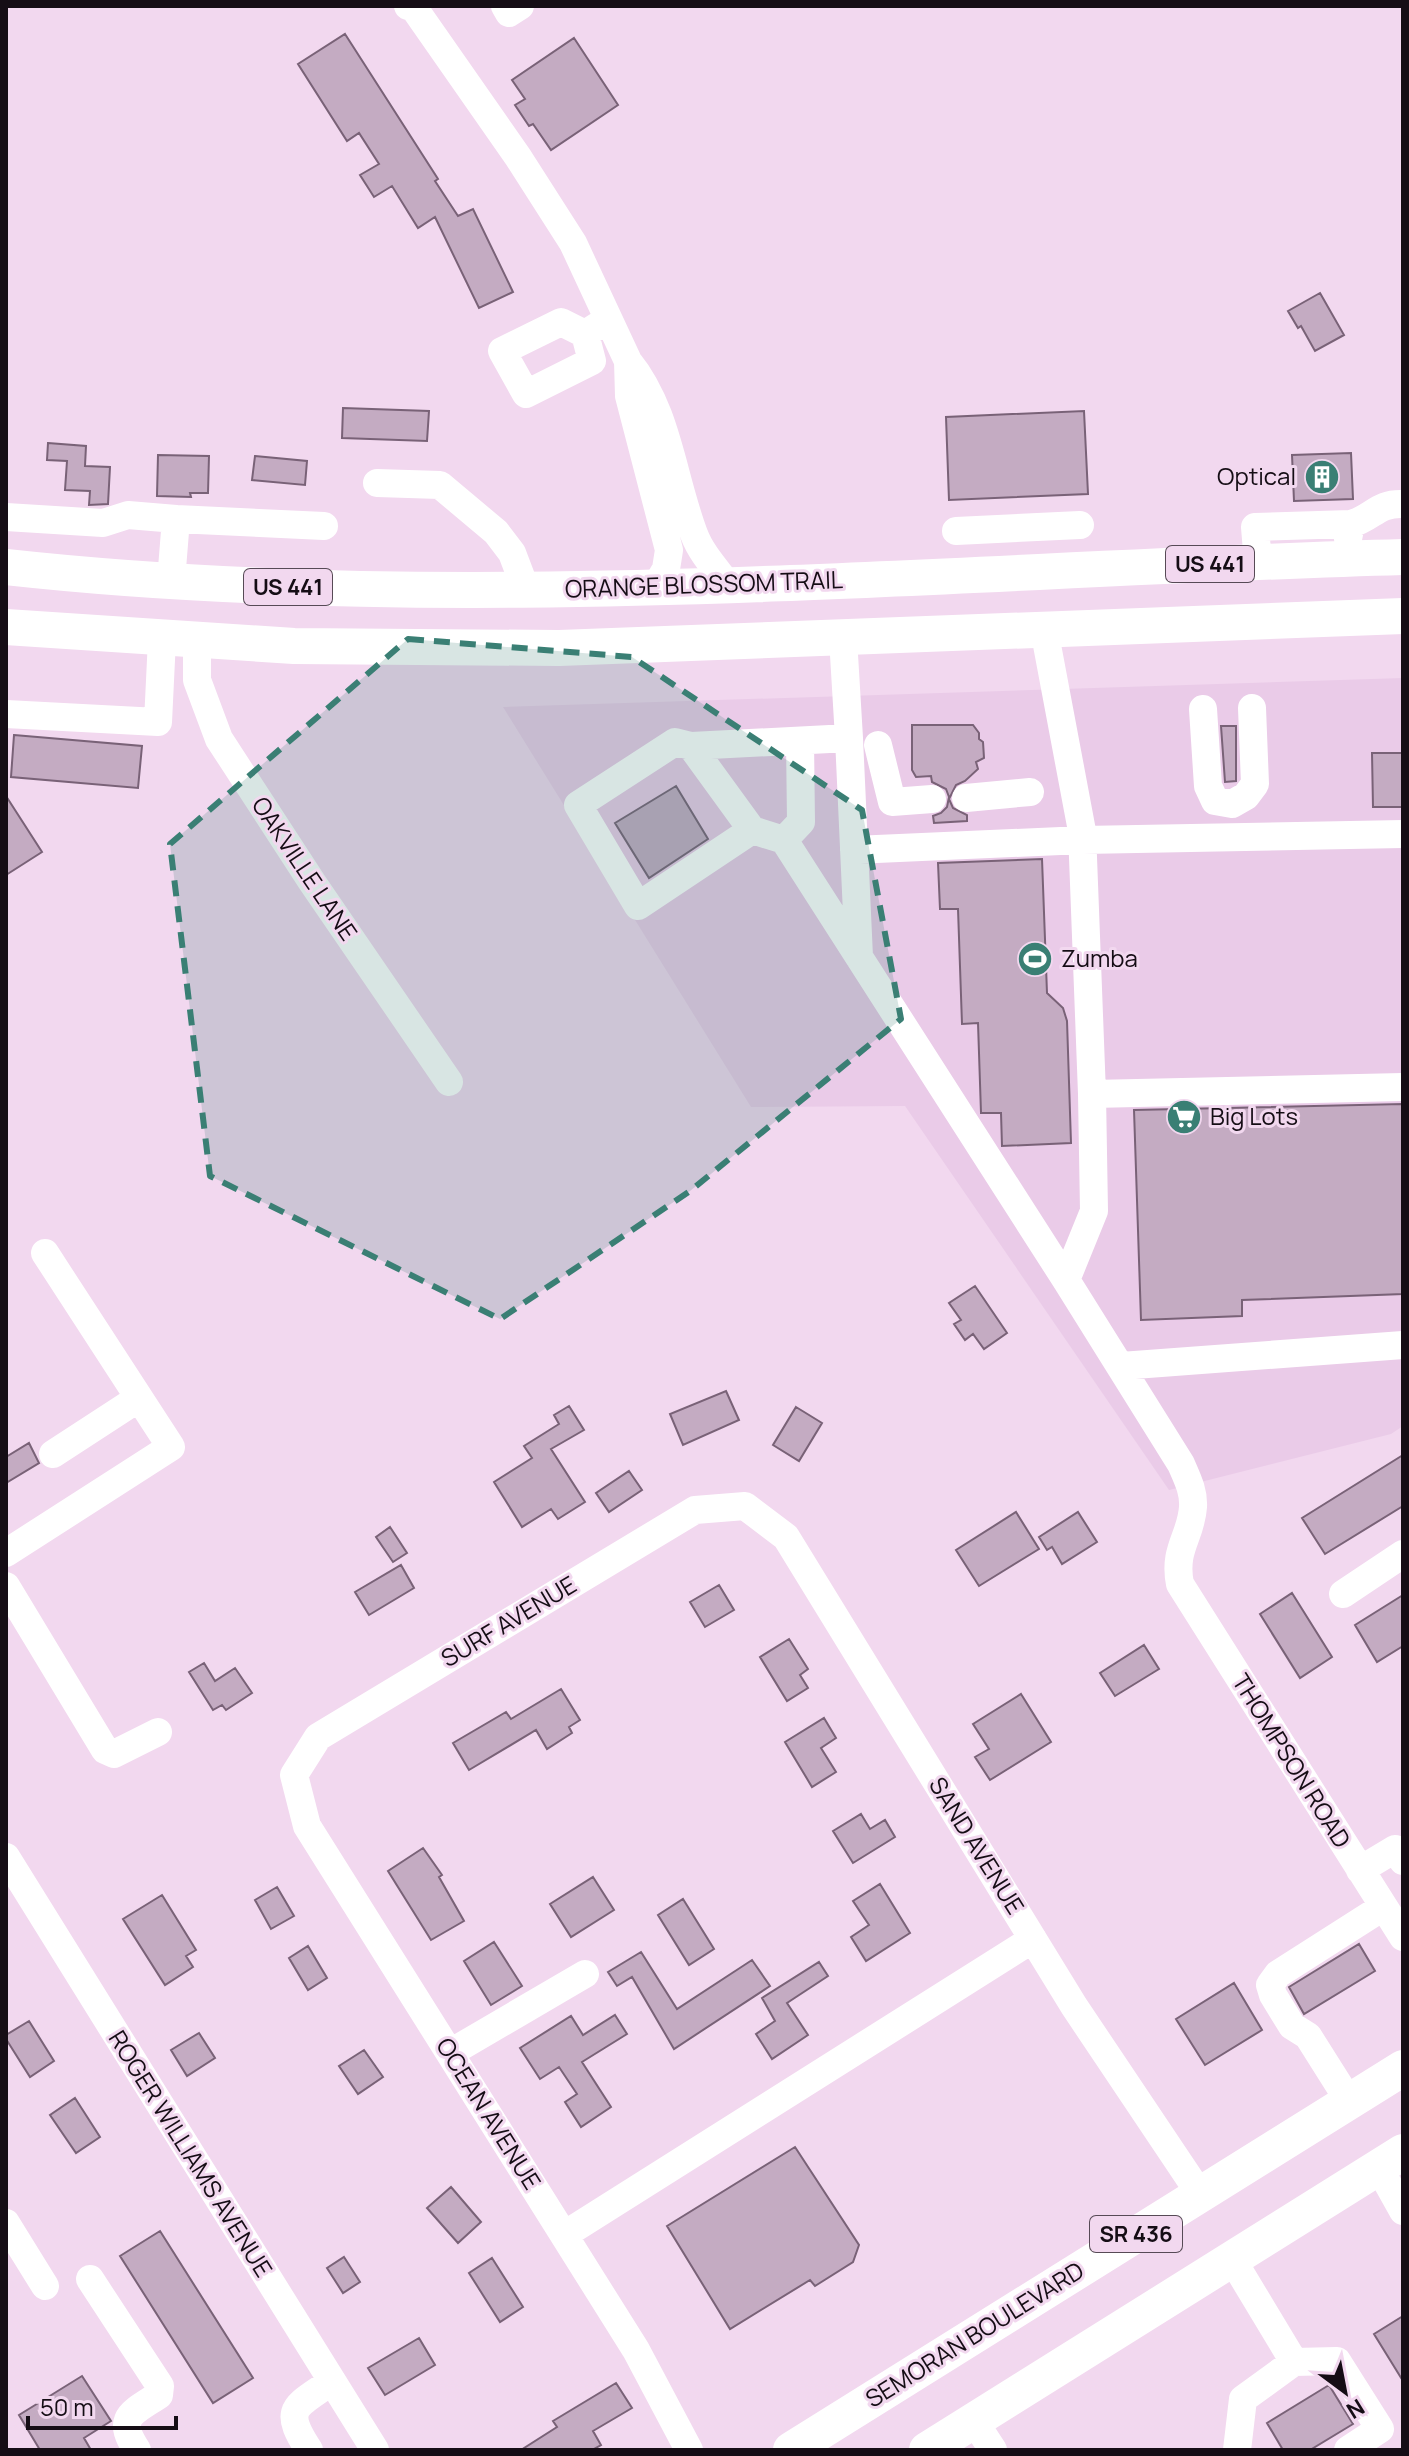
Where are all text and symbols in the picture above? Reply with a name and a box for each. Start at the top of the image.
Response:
building icon: Optical [1303,458,1341,496]
place label: Optical [1217,459,1296,492]
road number: US 441 [1166,546,1254,582]
street label: ORANGE BLOSSOM TRAIL [564,562,844,605]
road number: US 441 [244,569,332,605]
street label: OAKVILLE LANE [245,790,366,947]
sports icon: Zumba [1016,940,1054,978]
place label: Zumba [1061,941,1138,974]
supermarket icon: Big Lots [1165,1098,1203,1136]
place label: Big Lots [1210,1099,1298,1132]
street label: SURF AVENUE [434,1567,582,1674]
street label: THOMPSON ROAD [1225,1667,1359,1854]
street label: SAND AVENUE [922,1770,1033,1920]
street label: ROGER WILLIAMS AVENUE [102,2024,281,2283]
street label: OCEAN AVENUE [429,2031,549,2195]
road number: SR 436 [1090,2216,1182,2252]
street label: SEMORAN BOULEVARD [859,2253,1090,2414]
north arrow [1305,2352,1385,2432]
scale bar [28,2380,176,2430]
text: 50 m [40,2390,94,2423]
text: N [1341,2392,1370,2426]

